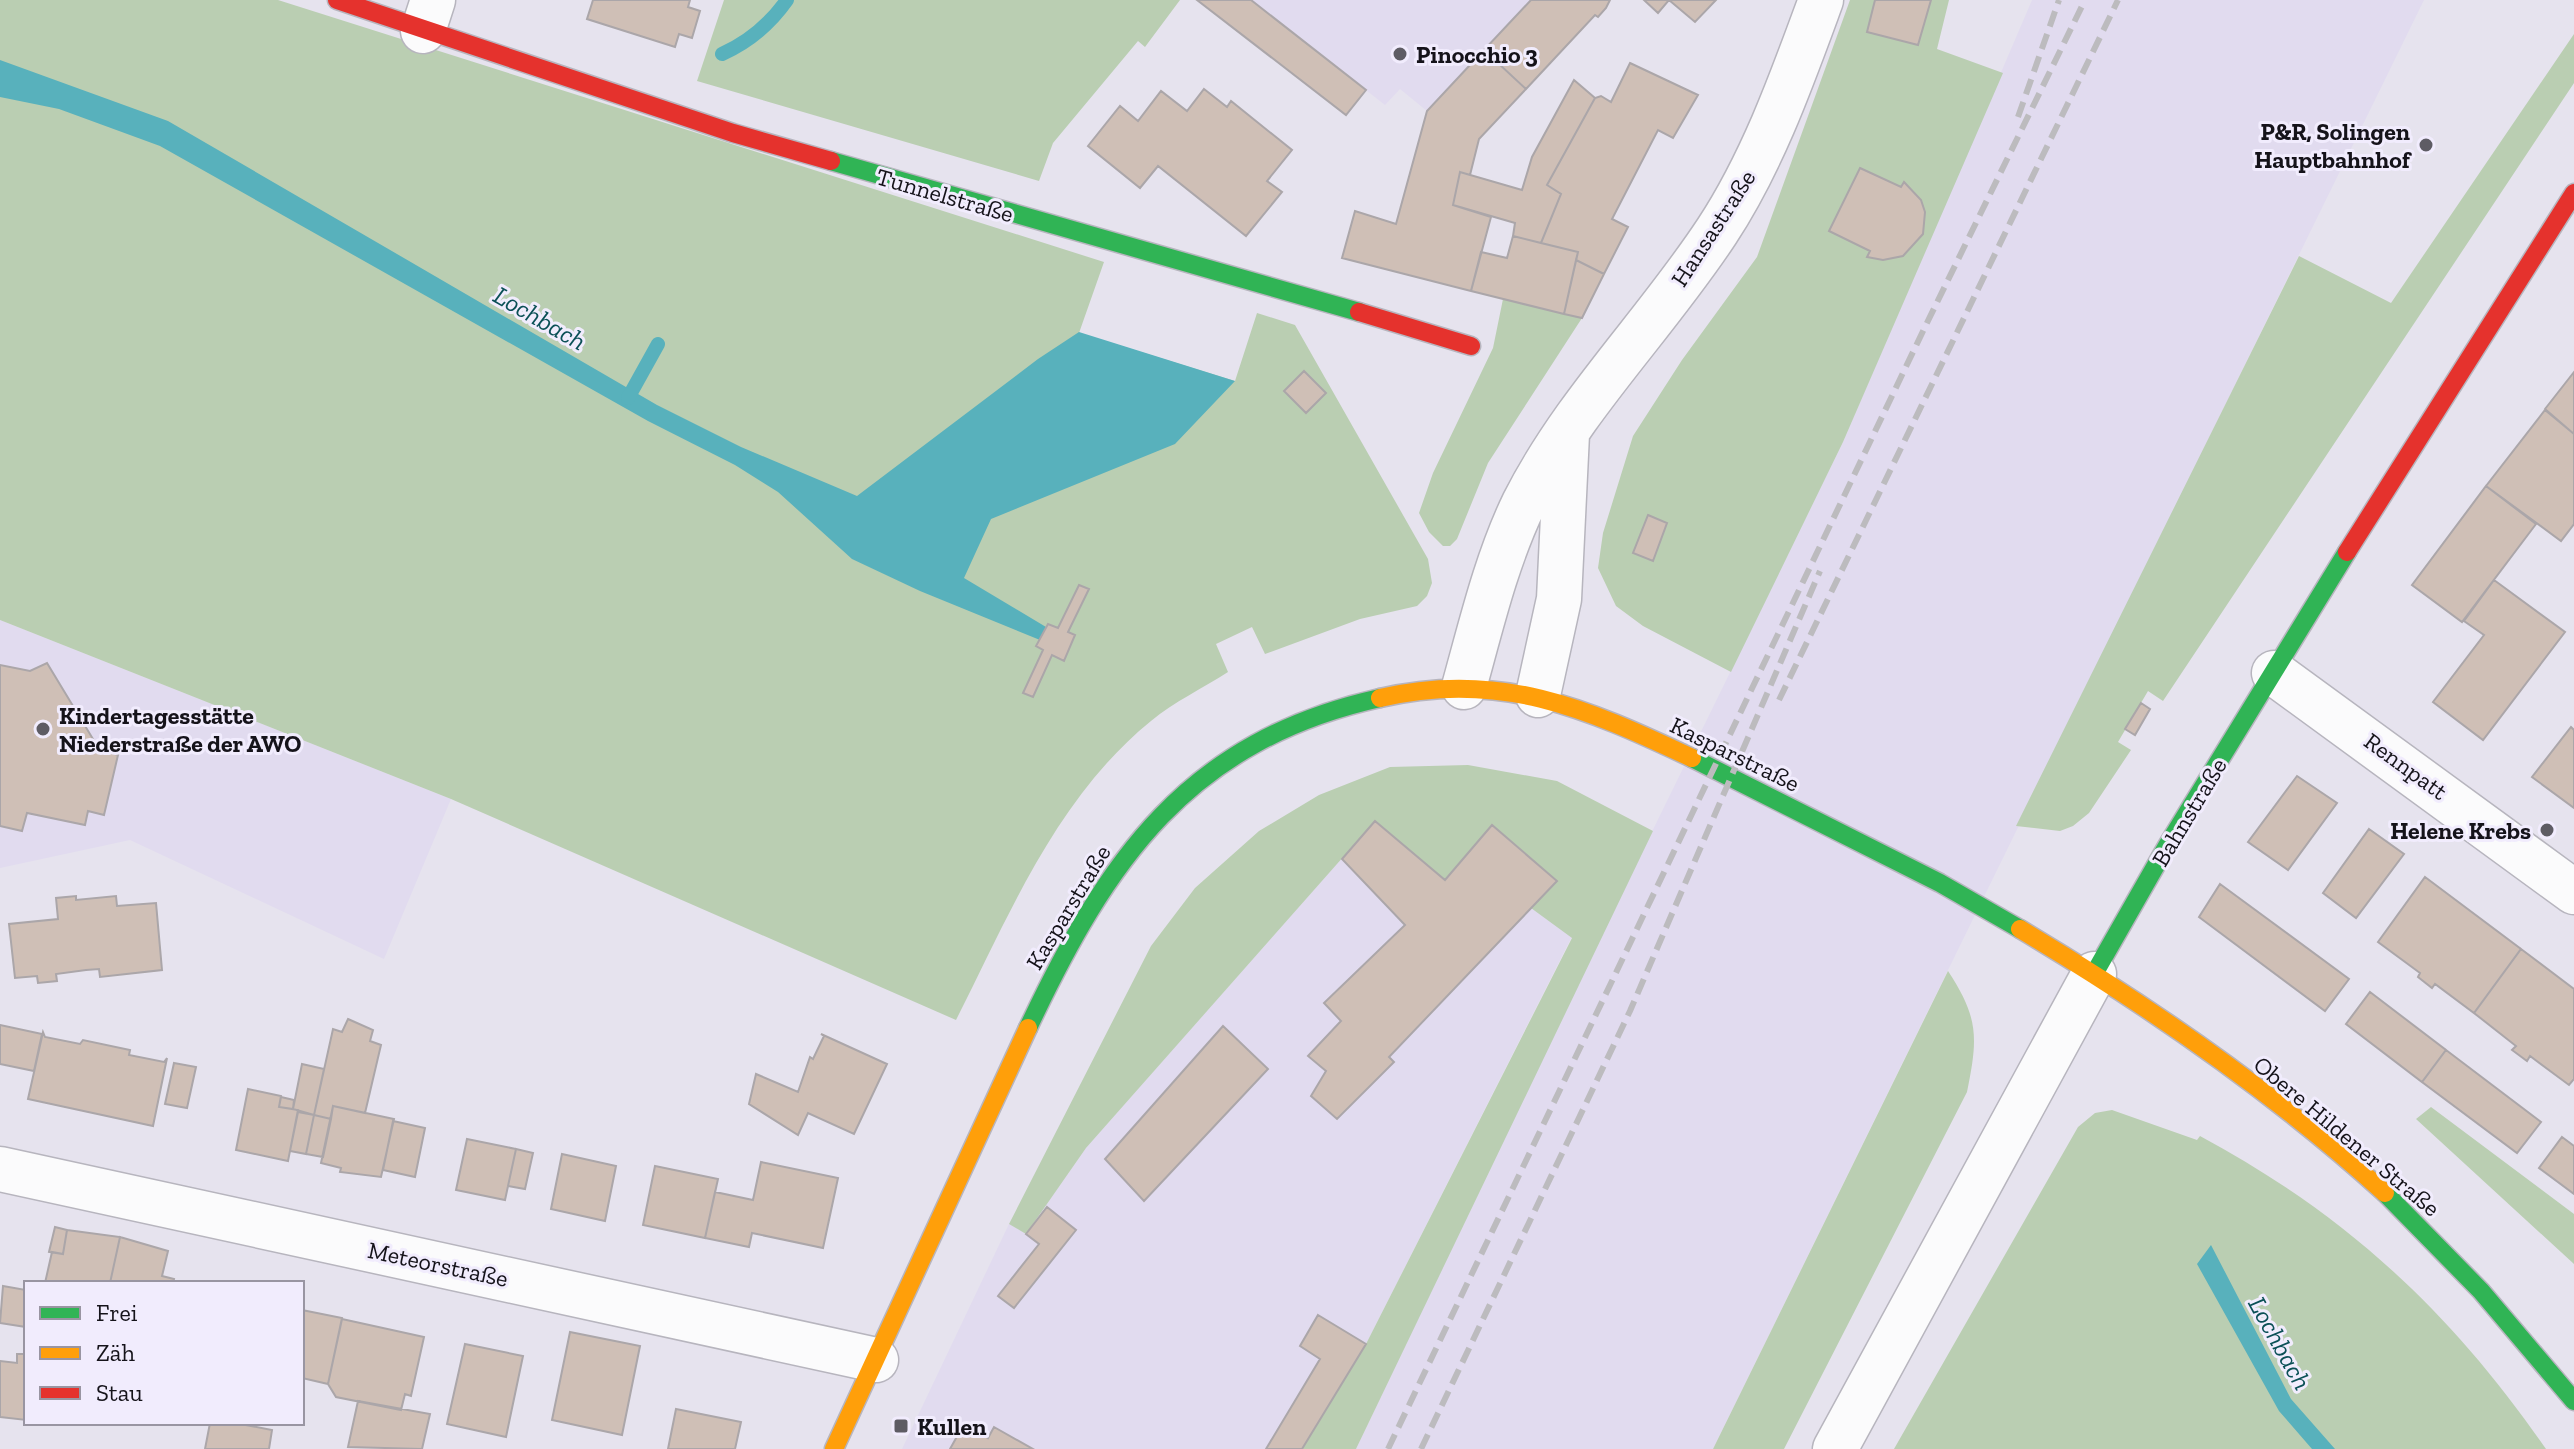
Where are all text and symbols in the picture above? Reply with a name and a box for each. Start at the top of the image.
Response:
place label: Pinocchio 3 [1416,40,1538,69]
marker: Pinocchio 3 [1391,45,1409,63]
place label: P&R, Solingen Hauptbahnhof [2254,117,2413,174]
marker: P&R, Solingen Hauptbahnhof [2417,136,2435,154]
street label: Tunnelstraße [873,162,1017,228]
street label: Hansastraße [1665,164,1761,292]
water label: Lochbach [488,279,592,357]
place label: Kindertagesstätte Niederstraße der AWO [59,701,301,758]
street label: Kasparstraße [1666,710,1804,798]
marker: Kindertagesstätte Niederstraße der AWO [34,720,52,738]
street label: Rennpatt [2359,726,2453,806]
street label: Bahnstraße [2145,753,2233,871]
place label: Helene Krebs [2390,816,2531,845]
marker: Helene Krebs [2538,821,2556,839]
street label: Kasparstraße [1019,839,1117,975]
street label: Obere Hildener Straße [2248,1050,2446,1222]
street label: Meteorstraße [365,1235,511,1293]
legend [24,1281,304,1425]
water label: Lochbach [2241,1291,2319,1395]
text: Frei [96,1298,138,1327]
text: Zäh [96,1338,135,1367]
text: Stau [96,1378,143,1407]
place label: Kullen [917,1412,986,1441]
marker: Kullen [892,1417,910,1435]

